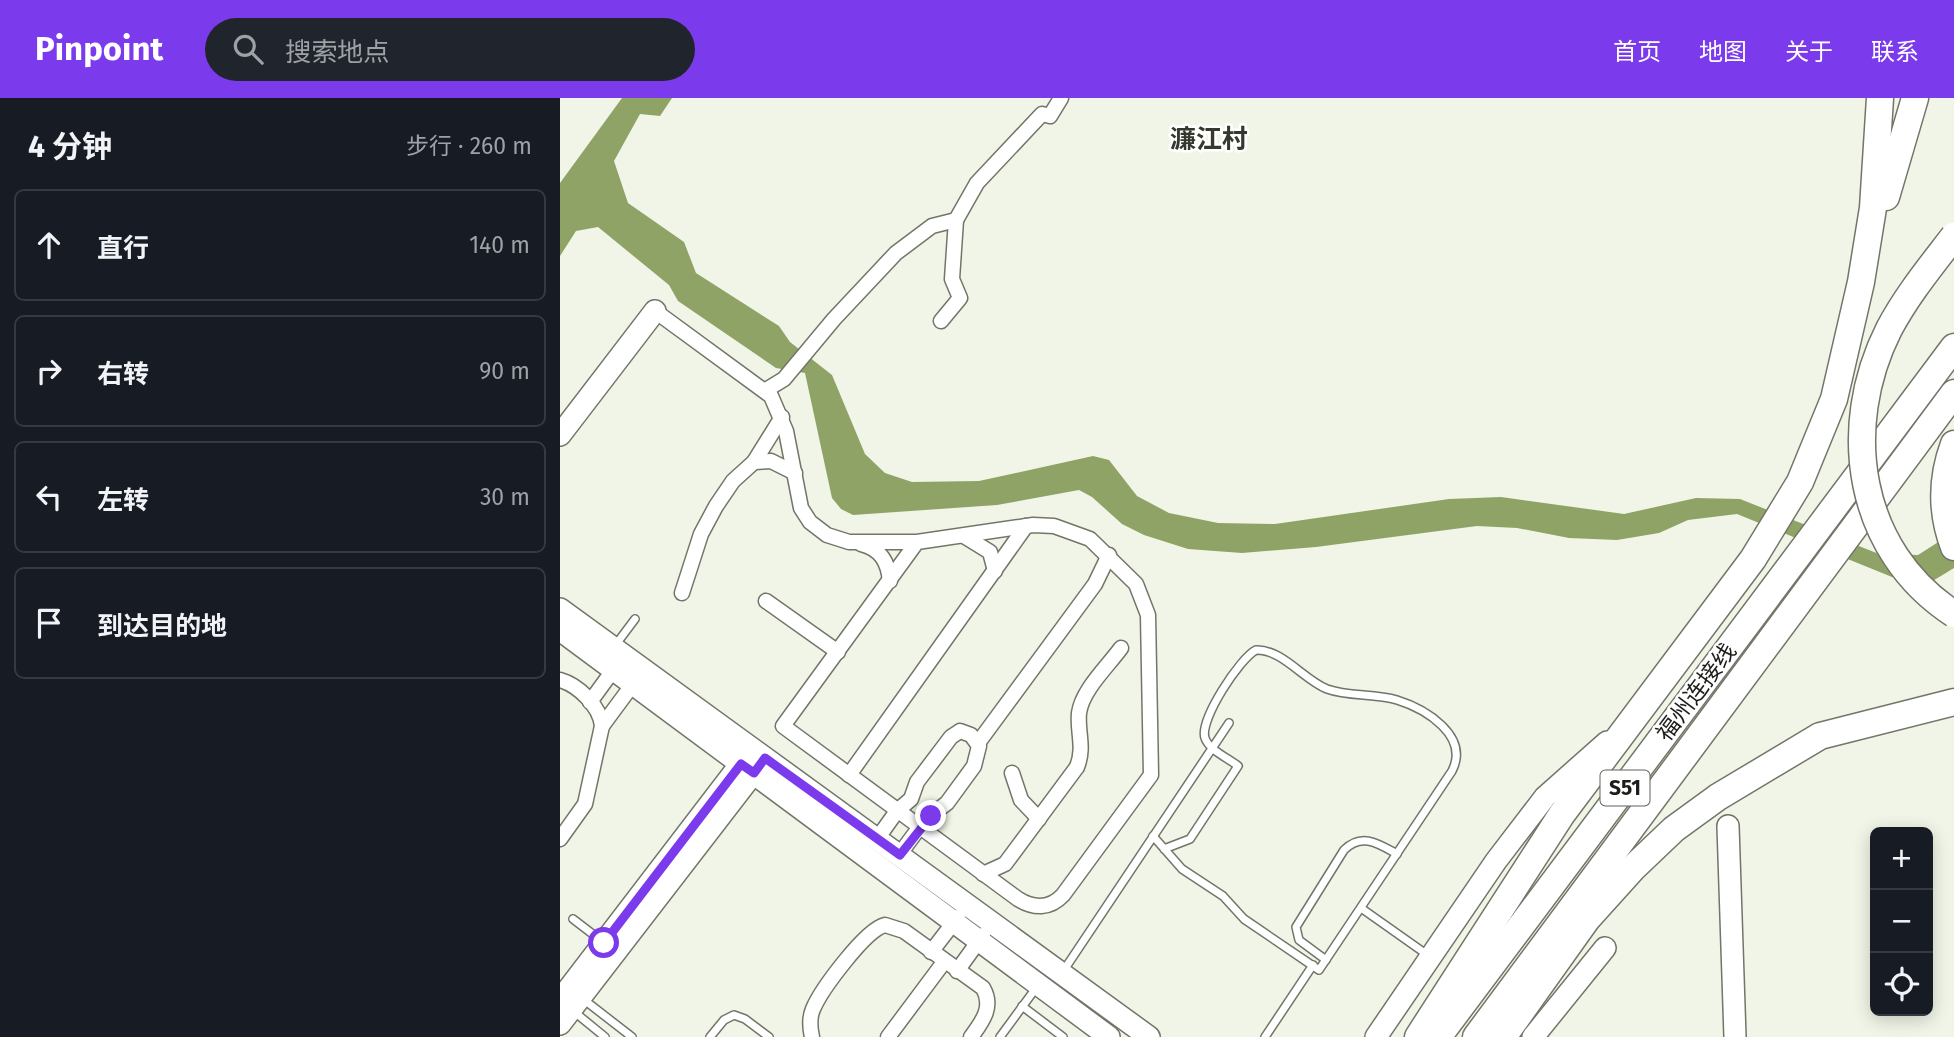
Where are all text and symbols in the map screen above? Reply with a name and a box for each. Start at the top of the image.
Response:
search box [205,18,695,81]
text: Pinpoint [35,29,163,69]
icon: search [229,30,267,68]
text: 搜索地点 [285,37,389,68]
text: 首页 [1613,38,1661,66]
text: 地图 [1699,38,1747,66]
text: 关于 [1785,38,1833,66]
text: 联系 [1871,38,1919,66]
district label: 濂江村 [1170,124,1248,155]
text: 4 分钟 [28,129,112,165]
text: 步行 · 260 m [406,132,532,160]
icon: ahead [30,226,68,264]
text: 140 m [469,231,530,259]
text: 直行 [97,233,149,264]
icon: right [30,352,68,390]
text: 90 m [479,357,530,385]
text: 右转 [97,359,149,390]
icon: left [30,478,68,516]
text: 30 m [480,483,530,511]
text: 左转 [97,485,149,516]
icon: arrive [30,604,68,642]
text: 到达目的地 [97,611,227,642]
street label: 福州连接线 [1650,638,1742,746]
road number: S51 [1600,770,1650,806]
route end [915,800,946,831]
map controls [1870,827,1933,1016]
button: + [1870,827,1933,890]
button: − [1870,890,1933,953]
route start [588,927,619,958]
button: locate [1870,953,1933,1016]

